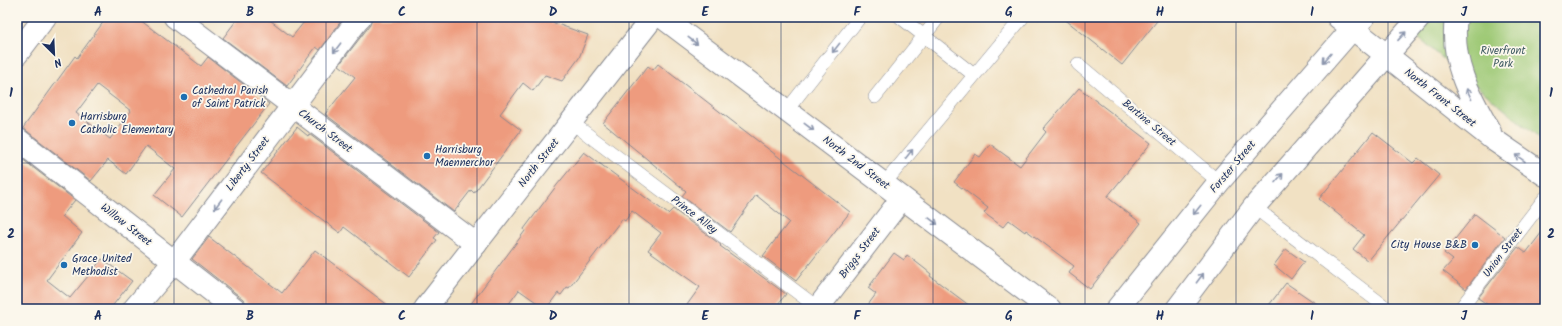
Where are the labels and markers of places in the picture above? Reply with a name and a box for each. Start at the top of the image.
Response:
place label: Cathedral Parish of Saint Patrick [192,82,268,113]
marker: Cathedral Parish of Saint Patrick [179,92,189,102]
place label: Harrisburg Catholic Elementary [80,108,174,139]
marker: Harrisburg Catholic Elementary [67,118,77,128]
place label: Harrisburg Maennerchor [435,141,495,172]
marker: Harrisburg Maennerchor [422,151,432,161]
place label: City House B&B [1391,236,1467,254]
marker: City House B&B [1470,240,1480,250]
place label: Grace United Methodist [72,250,132,281]
marker: Grace United Methodist [59,260,69,270]

